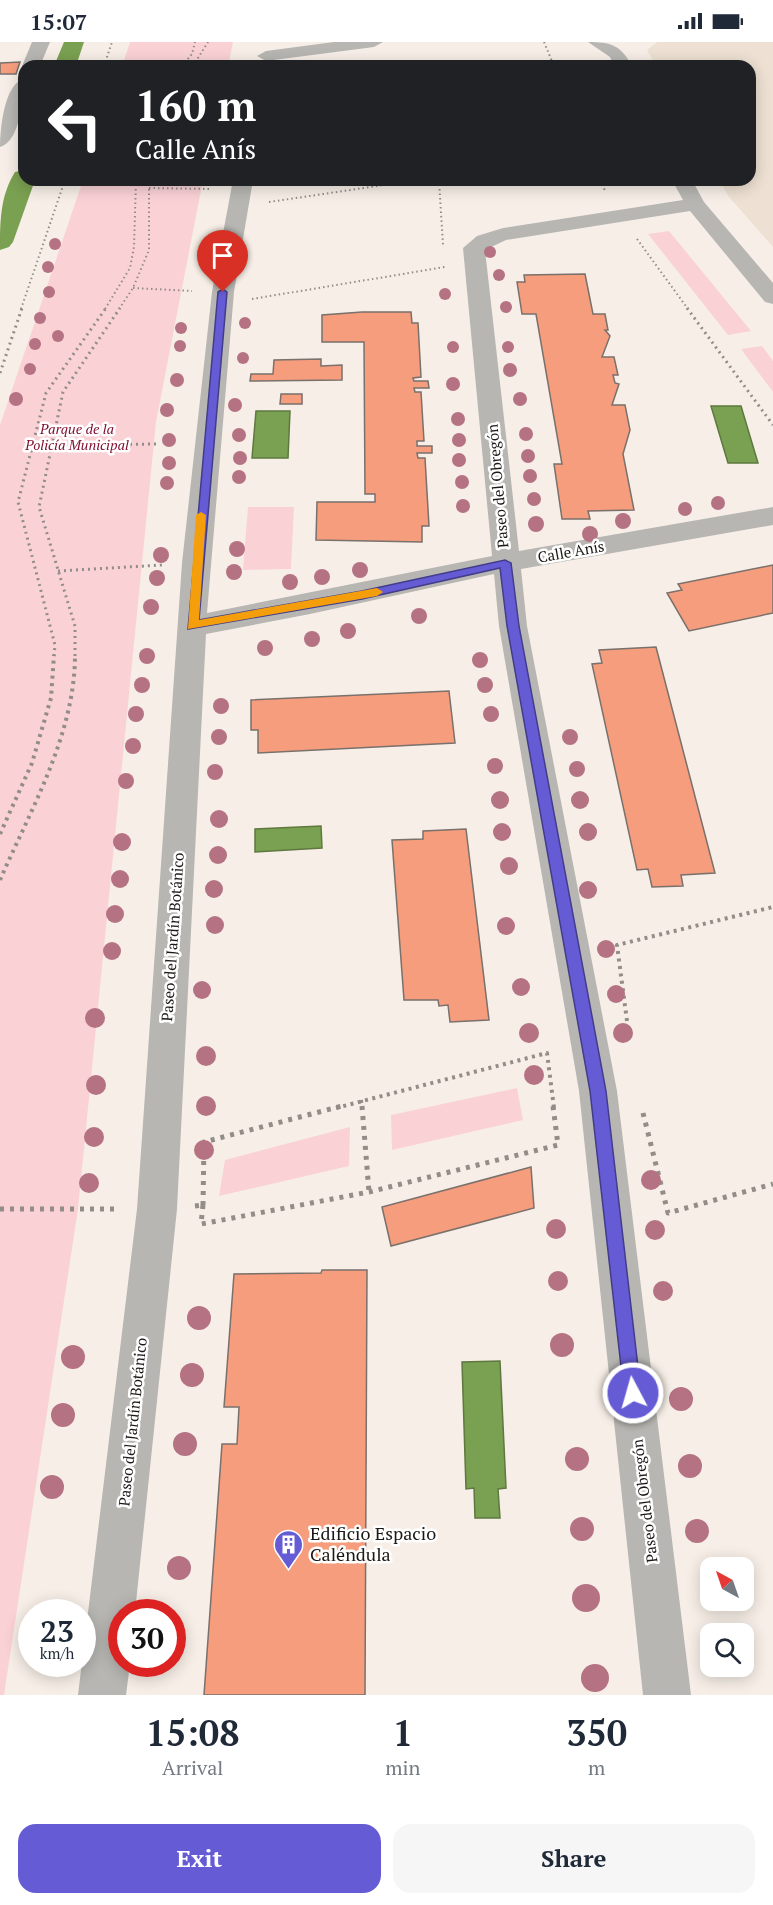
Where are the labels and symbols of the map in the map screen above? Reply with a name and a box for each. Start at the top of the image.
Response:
pin [197,230,248,292]
park label: Parque de la Policía Municipal [24,419,129,454]
street label: Paseo del Obregón [482,423,512,549]
street label: Calle Anís [536,535,606,567]
street label: Paseo del Jardín Botánico [156,852,188,1022]
street label: Paseo del Jardín Botánico [113,1337,151,1507]
position arrow [601,1361,665,1425]
street label: Paseo del Obregón [627,1438,662,1564]
place label: Edificio Espacio Caléndula [310,1521,436,1566]
building icon: Edificio Espacio Caléndula [273,1528,305,1570]
north arrow [700,1557,754,1611]
speed limit sign: 30 [108,1599,186,1677]

